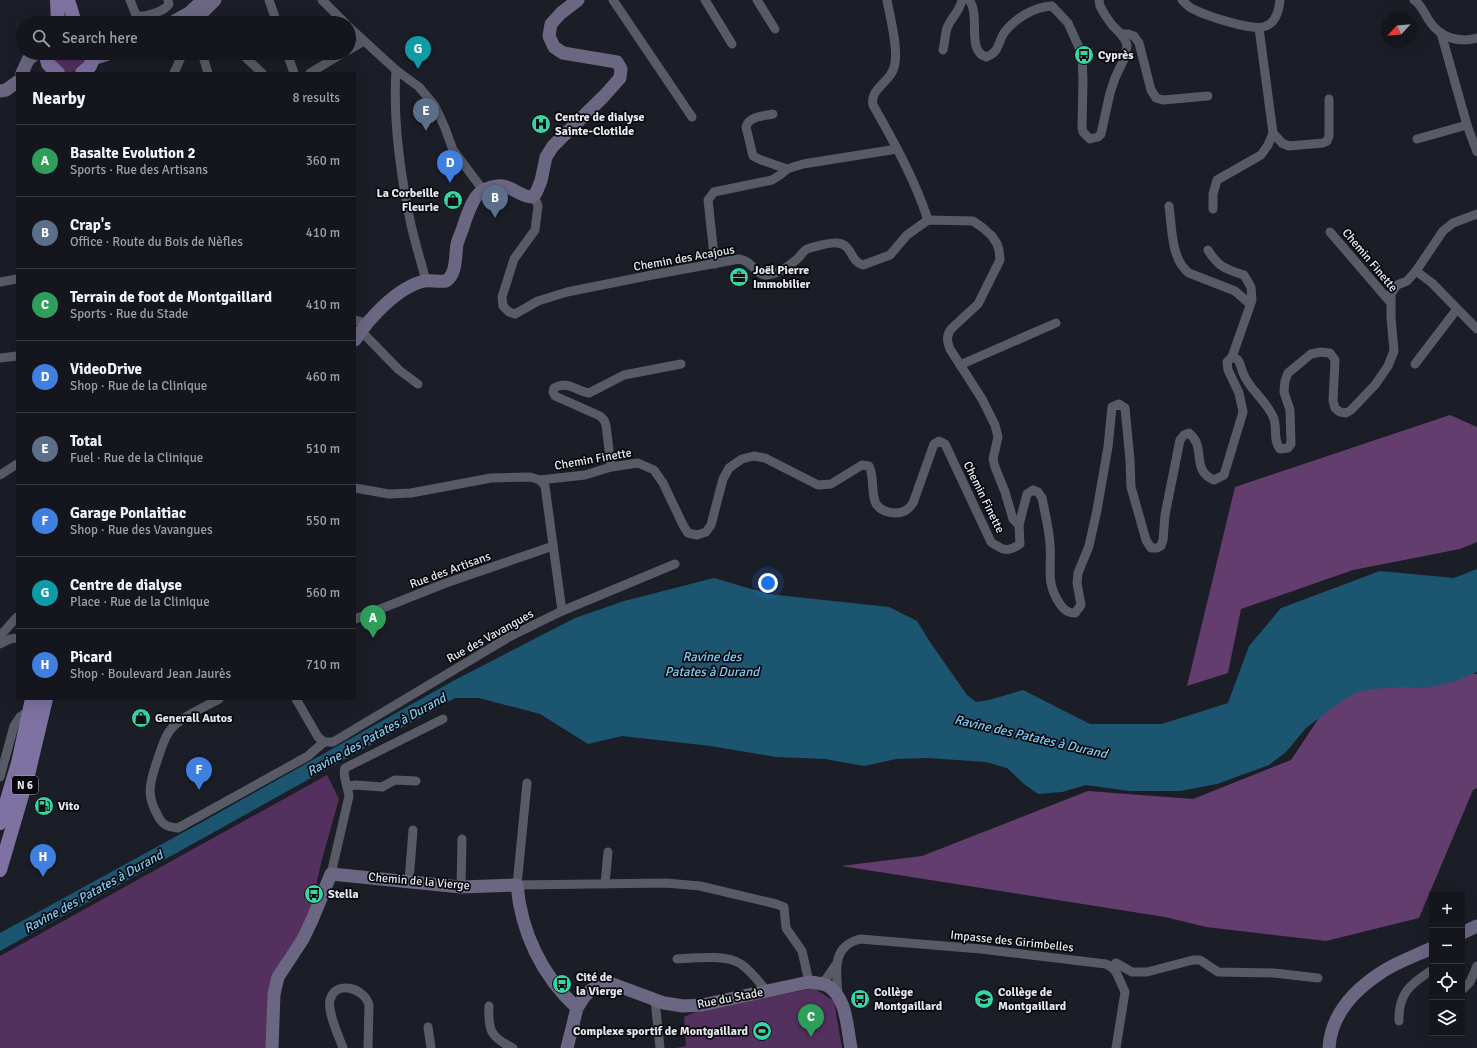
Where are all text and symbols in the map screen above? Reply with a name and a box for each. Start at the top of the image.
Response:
north arrow [1381,12,1417,48]
search box [16,16,356,60]
icon: search [30,27,52,49]
text: Search here [62,29,138,47]
pin: G [405,36,431,69]
bus stop icon: Cyprès [1073,44,1095,66]
place label: Cyprès [1098,48,1134,63]
text: Nearby [32,88,85,109]
text: 8 results [292,90,340,106]
pin: E [413,98,439,131]
place label: Centre de dialyse Sainte-Clotilde [555,110,645,139]
hospital icon: Centre de dialyse Sainte-Clotilde [530,113,552,135]
text: Basalte Evolution 2 [70,144,196,162]
pin: D [437,150,463,183]
text: A [41,153,49,169]
text: 360 m [306,153,340,169]
text: Sports · Rue des Artisans [70,162,208,178]
pin: B [482,185,508,218]
place label: La Corbeille Fleurie [376,186,439,215]
shop icon: La Corbeille Fleurie [442,189,464,211]
text: Crap's [70,216,111,234]
text: B [41,225,49,241]
text: 410 m [306,225,340,241]
street label: Chemin Finette [1339,226,1400,295]
text: Office · Route du Bois de Nèfles [70,234,243,250]
street label: Chemin des Acajous [632,242,736,275]
place label: Joël Pierre Immobilier [753,263,811,292]
office icon: Joël Pierre Immobilier [728,266,750,288]
text: Terrain de foot de Montgaillard [70,288,272,306]
text: C [41,297,49,313]
text: 410 m [306,297,340,313]
text: Sports · Rue du Stade [70,306,188,322]
text: VideoDrive [70,360,142,378]
text: D [41,369,49,385]
text: 460 m [306,369,340,385]
text: Shop · Rue de la Clinique [70,378,207,394]
text: Total [70,432,102,450]
text: E [41,441,49,457]
text: 510 m [306,441,340,457]
street label: Chemin Finette [553,445,633,474]
text: Fuel · Rue de la Clinique [70,450,203,466]
street label: Chemin Finette [960,459,1007,536]
text: Garage Ponlaitiac [70,504,186,522]
text: F [42,513,48,529]
text: 550 m [306,513,340,529]
text: Shop · Rue des Vavangues [70,522,213,538]
street label: Rue des Artisans [408,549,493,592]
your location [758,573,778,593]
text: Centre de dialyse [70,576,182,594]
text: G [41,585,49,601]
text: 560 m [306,585,340,601]
text: Place · Rue de la Clinique [70,594,210,610]
pin: A [360,605,386,638]
street label: Rue des Vavangues [444,606,536,666]
text: Picard [70,648,112,666]
water label: Ravine des Patates à Durand [665,649,761,680]
text: H [41,657,49,673]
text: 710 m [306,657,340,673]
text: Shop · Boulevard Jean Jaurès [70,666,231,682]
water label: Ravine des Patates à Durand [304,689,450,780]
shop icon: Generall Autos [130,707,152,729]
place label: Generall Autos [155,711,233,726]
water label: Ravine des Patates à Durand [953,712,1111,763]
pin: F [186,757,212,790]
road number: N 6 [12,776,38,794]
fuel station icon: Vito [33,795,55,817]
place label: Vito [58,799,79,814]
pin: H [30,844,56,877]
water label: Ravine des Patates à Durand [21,846,167,937]
street label: Chemin de la Vierge [368,870,470,893]
bus stop icon: Stella [303,883,325,905]
place label: Stella [328,887,359,902]
map controls [1429,892,1465,1036]
button: + [1429,892,1465,928]
street label: Impasse des Girimbelles [950,928,1074,955]
button: − [1429,928,1465,964]
button: locate [1429,964,1465,1000]
place label: Cité de la Vierge [576,970,622,999]
bus stop icon: Cité de la Vierge [551,973,573,995]
street label: Rue du Stade [696,985,764,1012]
place label: Collège Montgaillard [874,985,943,1014]
place label: Collège de Montgaillard [998,985,1067,1014]
bus stop icon: Collège Montgaillard [849,988,871,1010]
school or university icon: Collège de Montgaillard [973,988,995,1010]
button: layers [1429,1000,1465,1036]
pin: C [798,1004,824,1037]
sports icon: Complexe sportif de Montgaillard [751,1020,773,1042]
place label: Complexe sportif de Montgaillard [573,1024,749,1039]

